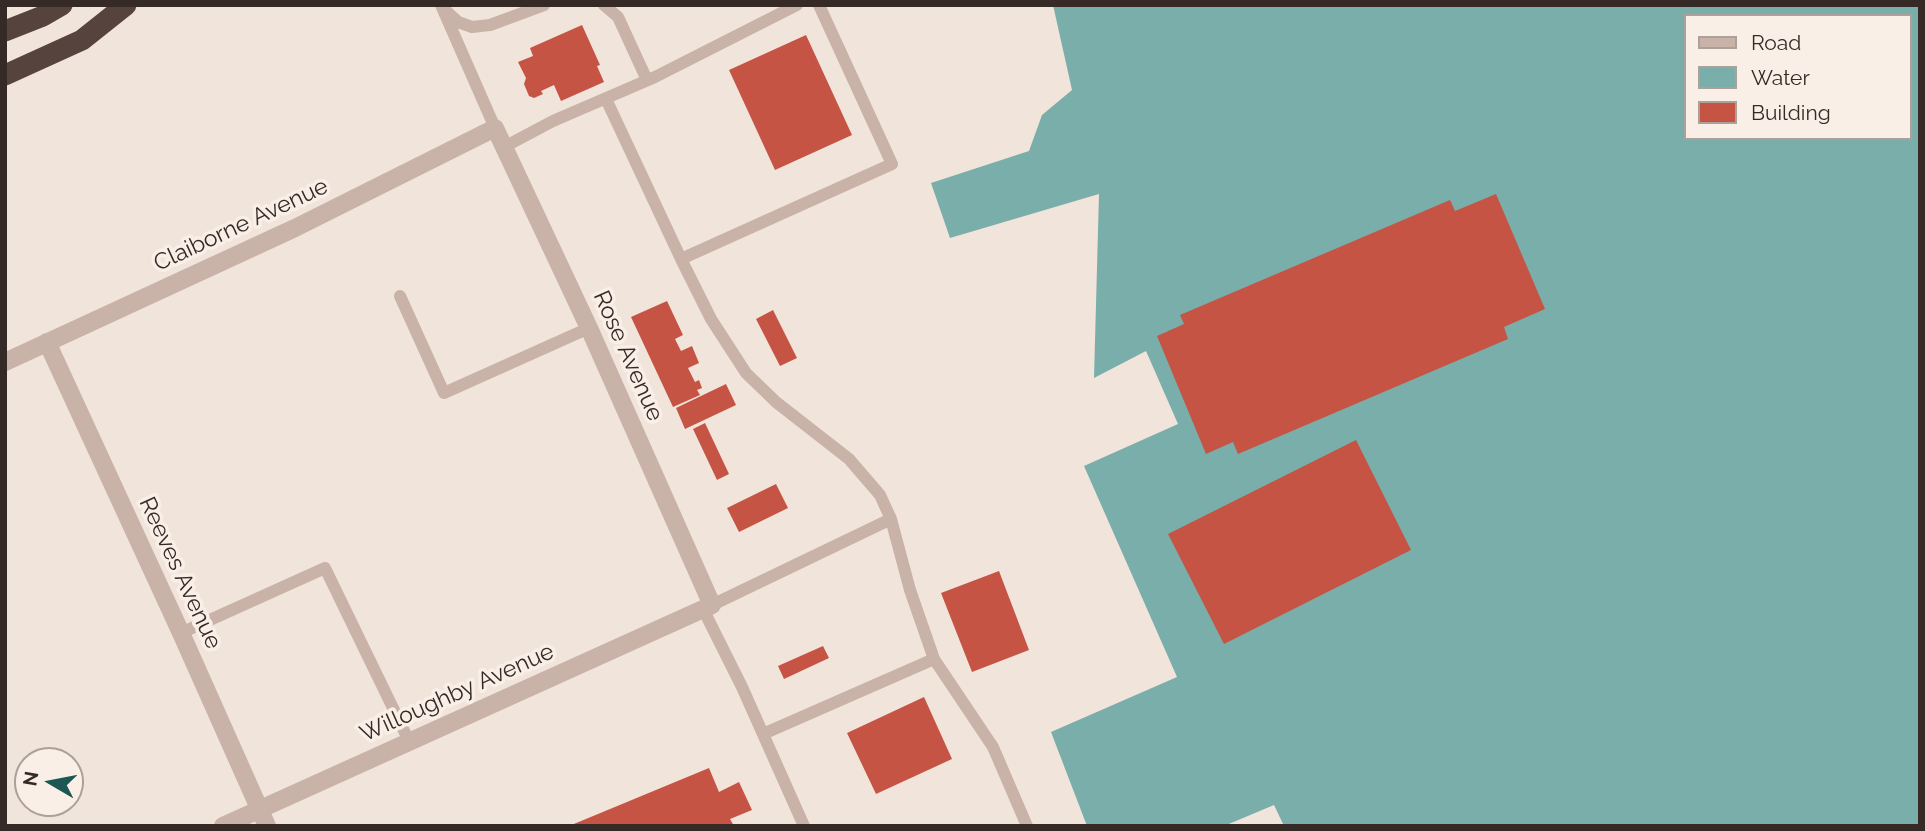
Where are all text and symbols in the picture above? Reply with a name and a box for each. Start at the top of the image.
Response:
legend [1684,14,1911,140]
text: Road [1751,30,1801,55]
text: Water [1751,65,1810,90]
text: Building [1751,100,1831,125]
street label: Claiborne Avenue [150,173,332,277]
street label: Rose Avenue [587,287,669,425]
street label: Reeves Avenue [133,493,227,653]
street label: Willoughby Avenue [356,638,558,748]
north arrow [14,747,84,817]
text: N [18,770,42,788]

